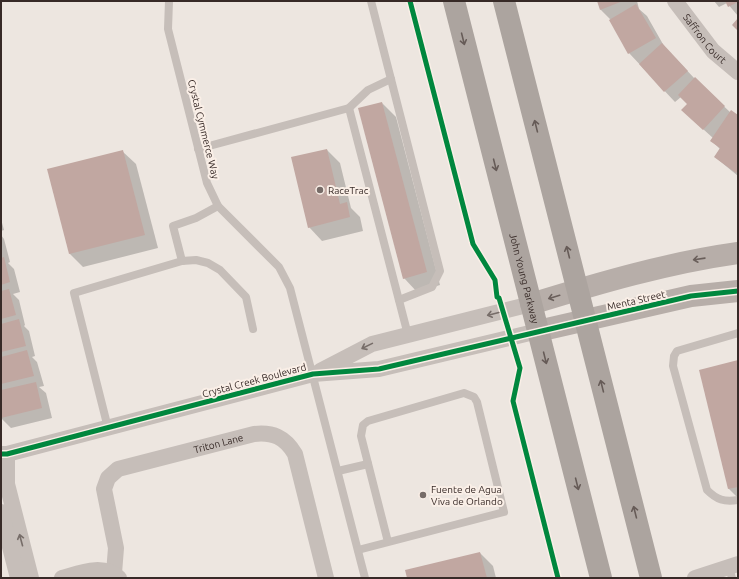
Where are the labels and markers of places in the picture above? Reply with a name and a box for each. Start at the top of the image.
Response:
marker: RaceTrac [315,185,325,195]
place label: RaceTrac [328,185,369,196]
place label: Fuente de Agua Viva de Orlando [431,484,503,507]
marker: Fuente de Agua Viva de Orlando [418,490,428,500]

